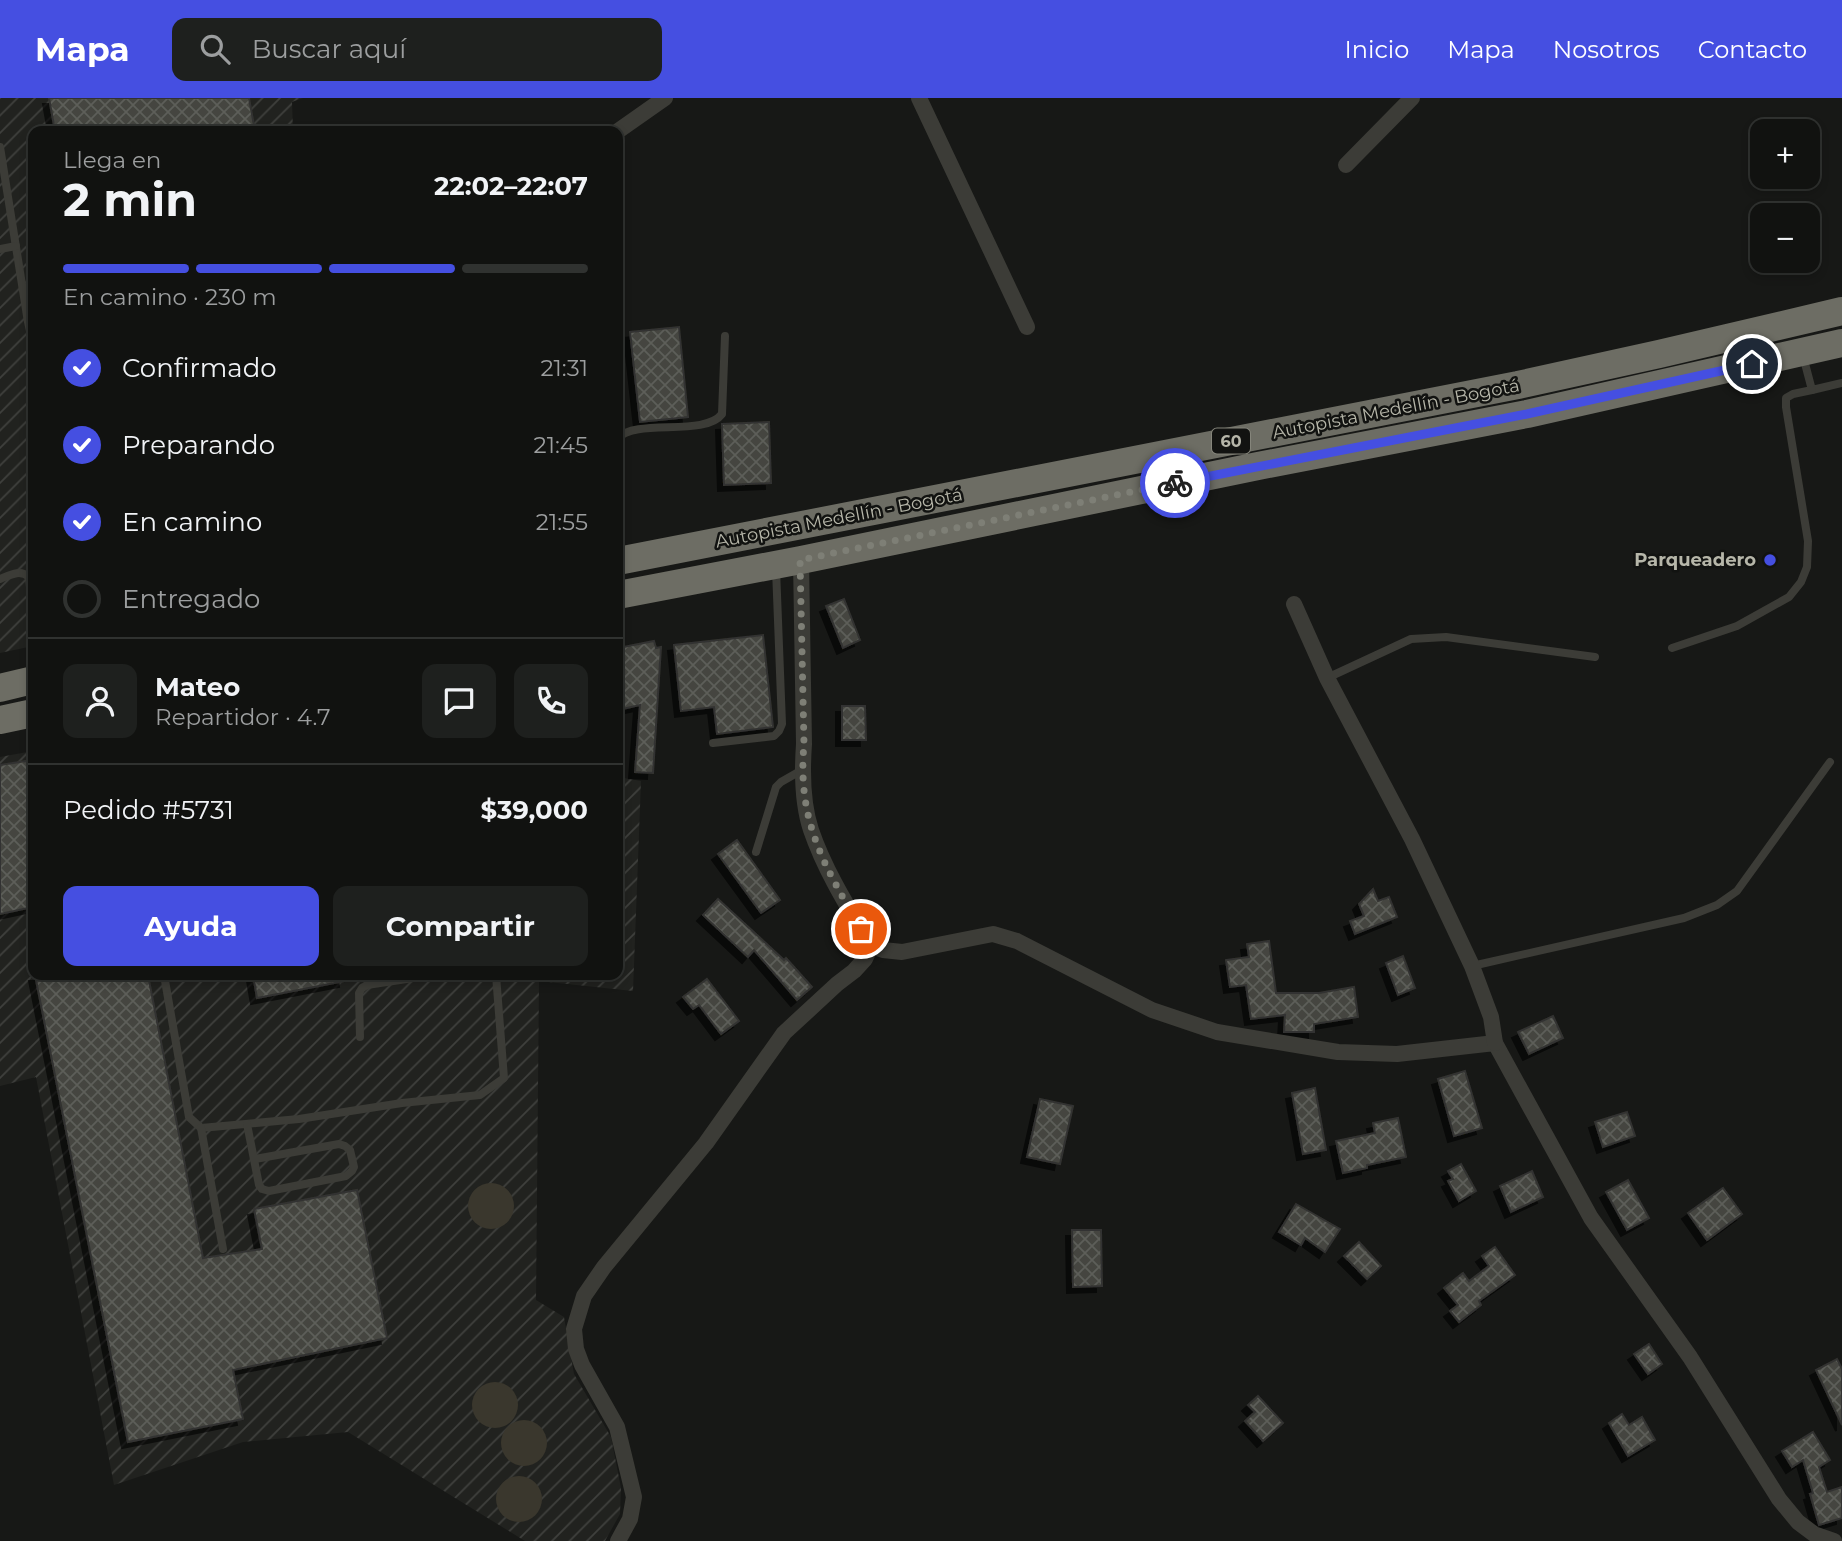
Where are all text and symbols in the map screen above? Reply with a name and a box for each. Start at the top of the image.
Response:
search box [172,18,662,81]
text: Mapa [35,29,130,69]
icon: search [196,30,234,68]
text: Buscar aquí [252,33,406,65]
text: Inicio [1344,35,1409,64]
text: Mapa [1447,35,1515,64]
text: Nosotros [1553,35,1660,64]
text: Contacto [1698,35,1807,64]
map controls [1750,119,1820,273]
button: + [1750,119,1820,189]
text: Llega en [63,146,161,174]
text: 22:02–22:07 [434,170,588,202]
text: 2 min [63,171,197,228]
button: − [1750,203,1820,273]
text: En camino · 230 m [63,283,277,311]
pin [1722,334,1782,394]
icon: home [1733,345,1771,383]
icon: check [63,349,101,387]
text: Confirmado [122,352,277,384]
text: 21:31 [540,354,588,382]
street label: Autopista Medellín - Bogotá [1271,374,1521,444]
icon: check [63,426,101,464]
road number: 60 [1212,428,1250,454]
text: Preparando [122,429,275,461]
text: 21:45 [534,431,588,459]
courier [1140,448,1210,518]
icon: bike [1156,464,1194,502]
street label: Autopista Medellín - Bogotá [714,483,964,553]
icon: check [63,503,101,541]
text: En camino [122,506,262,538]
text: 21:55 [536,508,588,536]
place label: Parqueadero [1634,549,1756,571]
marker: Parqueadero [1762,552,1778,568]
text: Entregado [122,583,260,615]
button: person [63,664,137,738]
button: chat [422,664,496,738]
button: phone [514,664,588,738]
text: Mateo [155,671,240,703]
text: Repartidor · 4.7 [155,703,331,731]
text: Pedido #5731 [63,794,234,826]
text: $39,000 [480,794,588,826]
button: Ayuda [63,886,319,966]
button: Compartir [333,886,588,966]
pin [831,899,891,959]
icon: bag [842,910,880,948]

